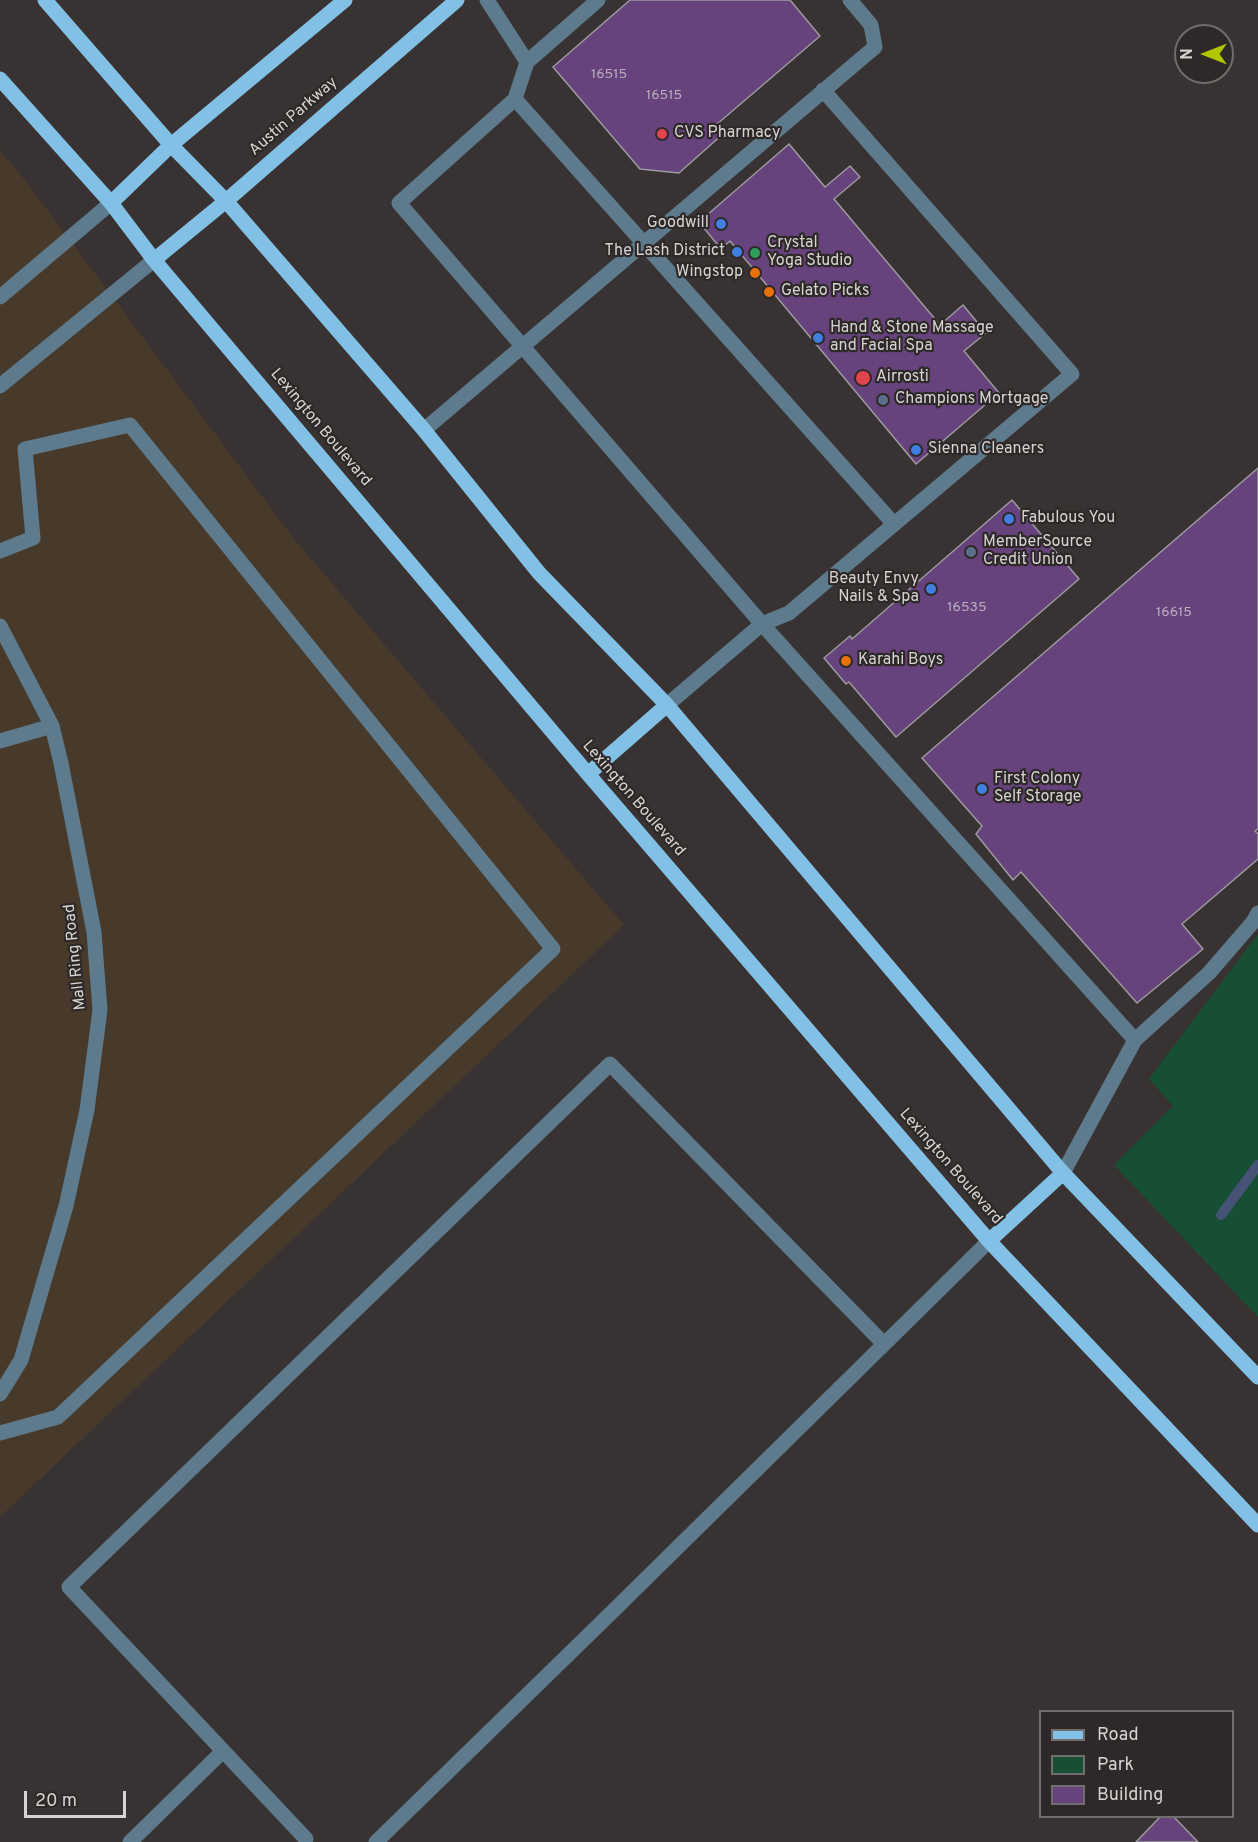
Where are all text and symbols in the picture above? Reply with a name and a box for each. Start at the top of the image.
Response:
north arrow [1174,24,1234,84]
text: N [1178,48,1198,60]
house number: 16515 [591,67,627,83]
street label: Austin Parkway [246,73,342,161]
house number: 16515 [646,88,682,104]
place label: CVS Pharmacy [674,124,780,144]
marker: CVS Pharmacy [655,127,669,141]
place label: Goodwill [647,214,709,234]
marker: Goodwill [714,217,728,231]
place label: Crystal Yoga Studio [767,234,852,272]
place label: The Lash District [605,242,725,262]
marker: The Lash District [730,245,744,259]
marker: Crystal Yoga Studio [748,246,762,260]
place label: Wingstop [676,263,743,283]
marker: Wingstop [748,266,762,280]
place label: Gelato Picks [781,282,869,302]
marker: Gelato Picks [762,285,776,299]
place label: Hand & Stone Massage and Facial Spa [830,319,994,357]
marker: Hand & Stone Massage and Facial Spa [811,331,825,345]
street label: Lexington Boulevard [265,365,375,491]
place label: Airrosti [876,368,929,388]
marker: Airrosti [854,369,872,387]
place label: Champions Mortgage [895,390,1048,410]
marker: Champions Mortgage [876,393,890,407]
place label: Sienna Cleaners [928,440,1044,460]
marker: Sienna Cleaners [909,443,923,457]
place label: Fabulous You [1021,509,1115,529]
marker: Fabulous You [1002,512,1016,526]
place label: MemberSource Credit Union [983,533,1092,571]
marker: MemberSource Credit Union [964,545,978,559]
place label: Beauty Envy Nails & Spa [829,570,919,608]
marker: Beauty Envy Nails & Spa [924,582,938,596]
house number: 16535 [947,600,987,616]
house number: 16615 [1156,605,1192,621]
place label: Karahi Boys [858,651,943,671]
marker: Karahi Boys [839,654,853,668]
street label: Lexington Boulevard [577,737,689,861]
place label: First Colony Self Storage [994,770,1081,808]
marker: First Colony Self Storage [975,782,989,796]
street label: Mall Ring Road [61,903,91,1011]
street label: Lexington Boulevard [894,1105,1006,1229]
legend [1039,1710,1234,1818]
text: Road [1097,1724,1139,1747]
text: Park [1097,1754,1134,1777]
scale bar [27,1779,129,1817]
text: Building [1097,1784,1163,1807]
text: 20 m [35,1790,77,1813]

